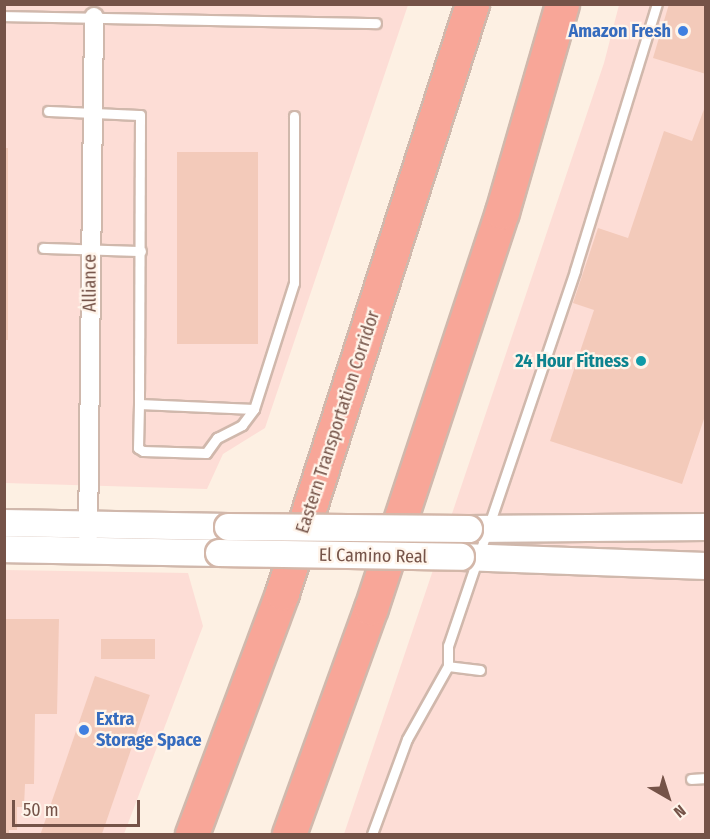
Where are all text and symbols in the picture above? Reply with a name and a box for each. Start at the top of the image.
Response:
place label: Amazon Fresh [569,20,671,42]
marker: Amazon Fresh [676,24,690,38]
street label: Alliance [79,254,101,312]
street label: Eastern Transportation Corridor [292,308,384,536]
place label: 24 Hour Fitness [515,350,629,372]
marker: 24 Hour Fitness [634,354,648,368]
street label: El Camino Real [319,544,427,568]
place label: Extra Storage Space [96,709,202,752]
marker: Extra Storage Space [77,723,91,737]
north arrow [638,767,698,827]
scale bar [15,788,142,826]
text: 50 m [23,799,59,821]
text: N [670,801,689,822]

